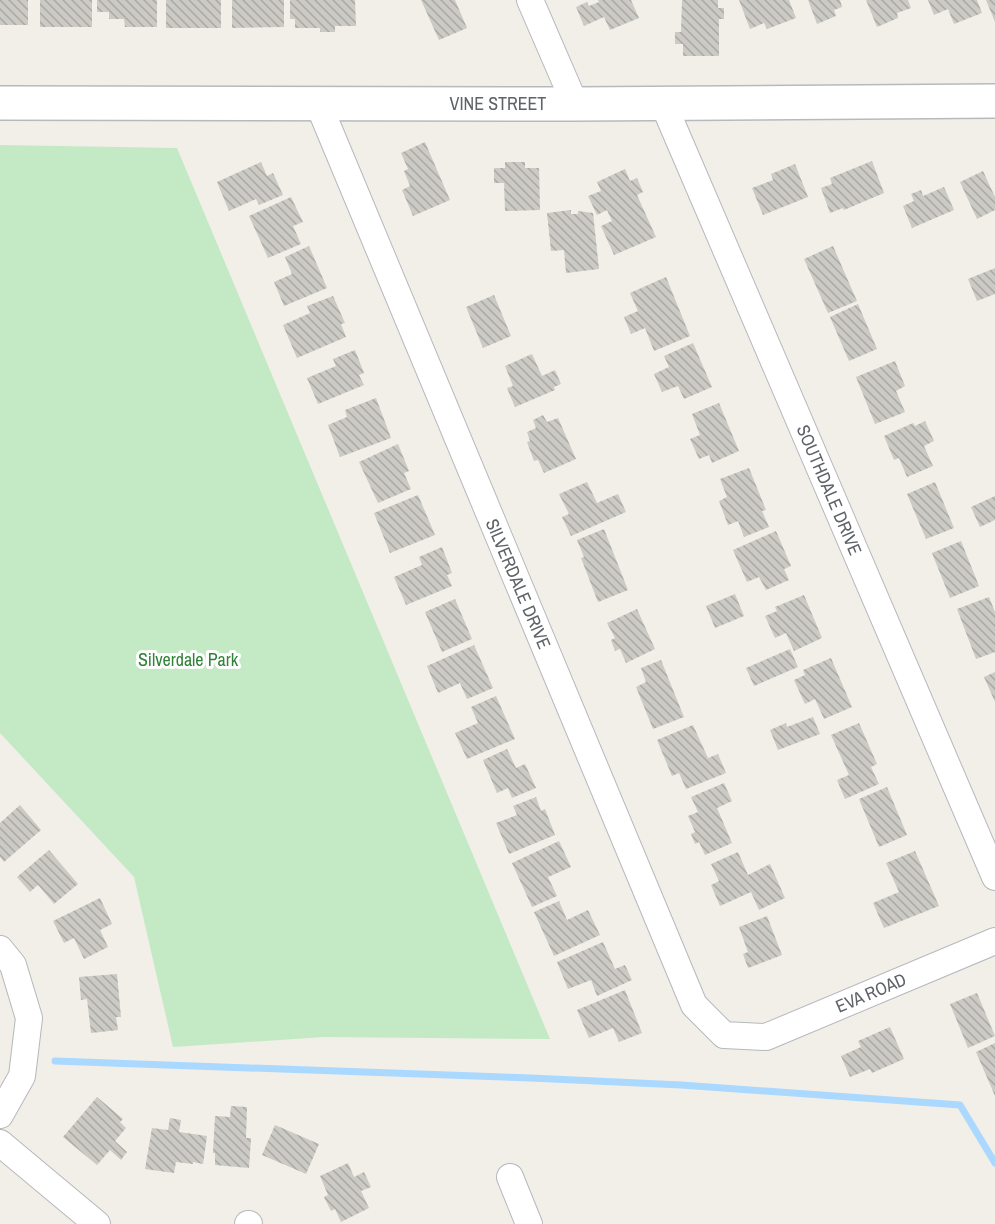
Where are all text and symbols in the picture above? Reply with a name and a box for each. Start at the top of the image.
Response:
street label: VINE STREET [450,91,546,116]
street label: SOUTHDALE DRIVE [791,421,868,559]
street label: SILVERDALE DRIVE [480,515,557,653]
park label: Silverdale Park [138,647,239,672]
street label: EVA ROAD [832,966,910,1019]

